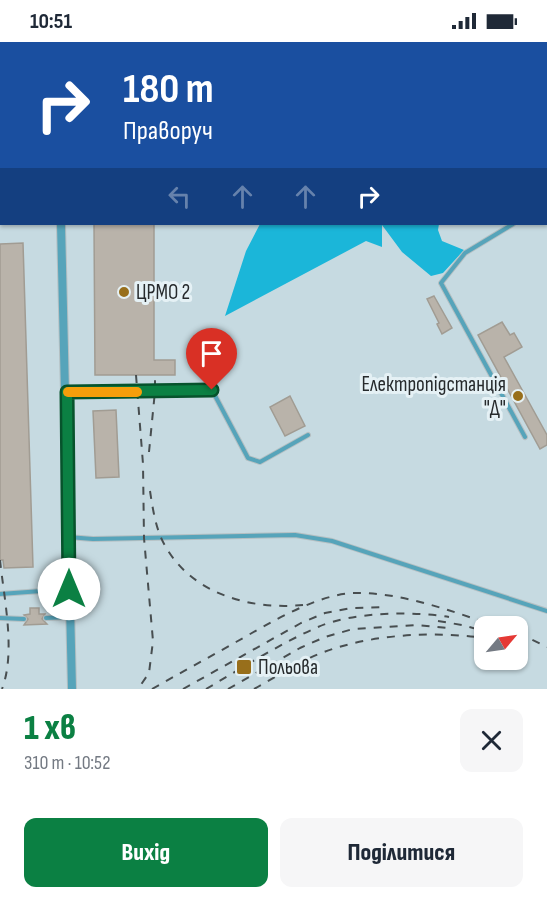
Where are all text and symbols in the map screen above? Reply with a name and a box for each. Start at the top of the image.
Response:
text: 10:51 [30,8,72,35]
text: 180 m [123,64,214,115]
icon: right [24,66,102,144]
text: Праворуч [123,115,213,147]
icon: left [163,180,196,213]
icon: ahead [226,180,259,213]
icon: ahead [289,180,322,213]
icon: right [352,180,385,213]
place label: ЦРМО 2 [136,280,190,305]
marker: ЦРМО 2 [117,285,131,299]
pin [186,328,237,390]
icon: arrive [195,337,228,370]
place label: Електропідстанція "Д" [361,372,506,421]
marker: Електропідстанція "Д" [511,389,525,403]
position arrow [37,557,101,621]
north arrow [474,616,528,670]
map controls [474,616,528,670]
place label: Польова [258,655,318,680]
marker: Польова [235,658,253,676]
text: 1 хв [24,707,76,750]
button: close [460,709,523,772]
text: 310 m · 10:52 [24,751,110,775]
button: Вихід [24,818,268,887]
button: Поділитися [280,818,523,887]

